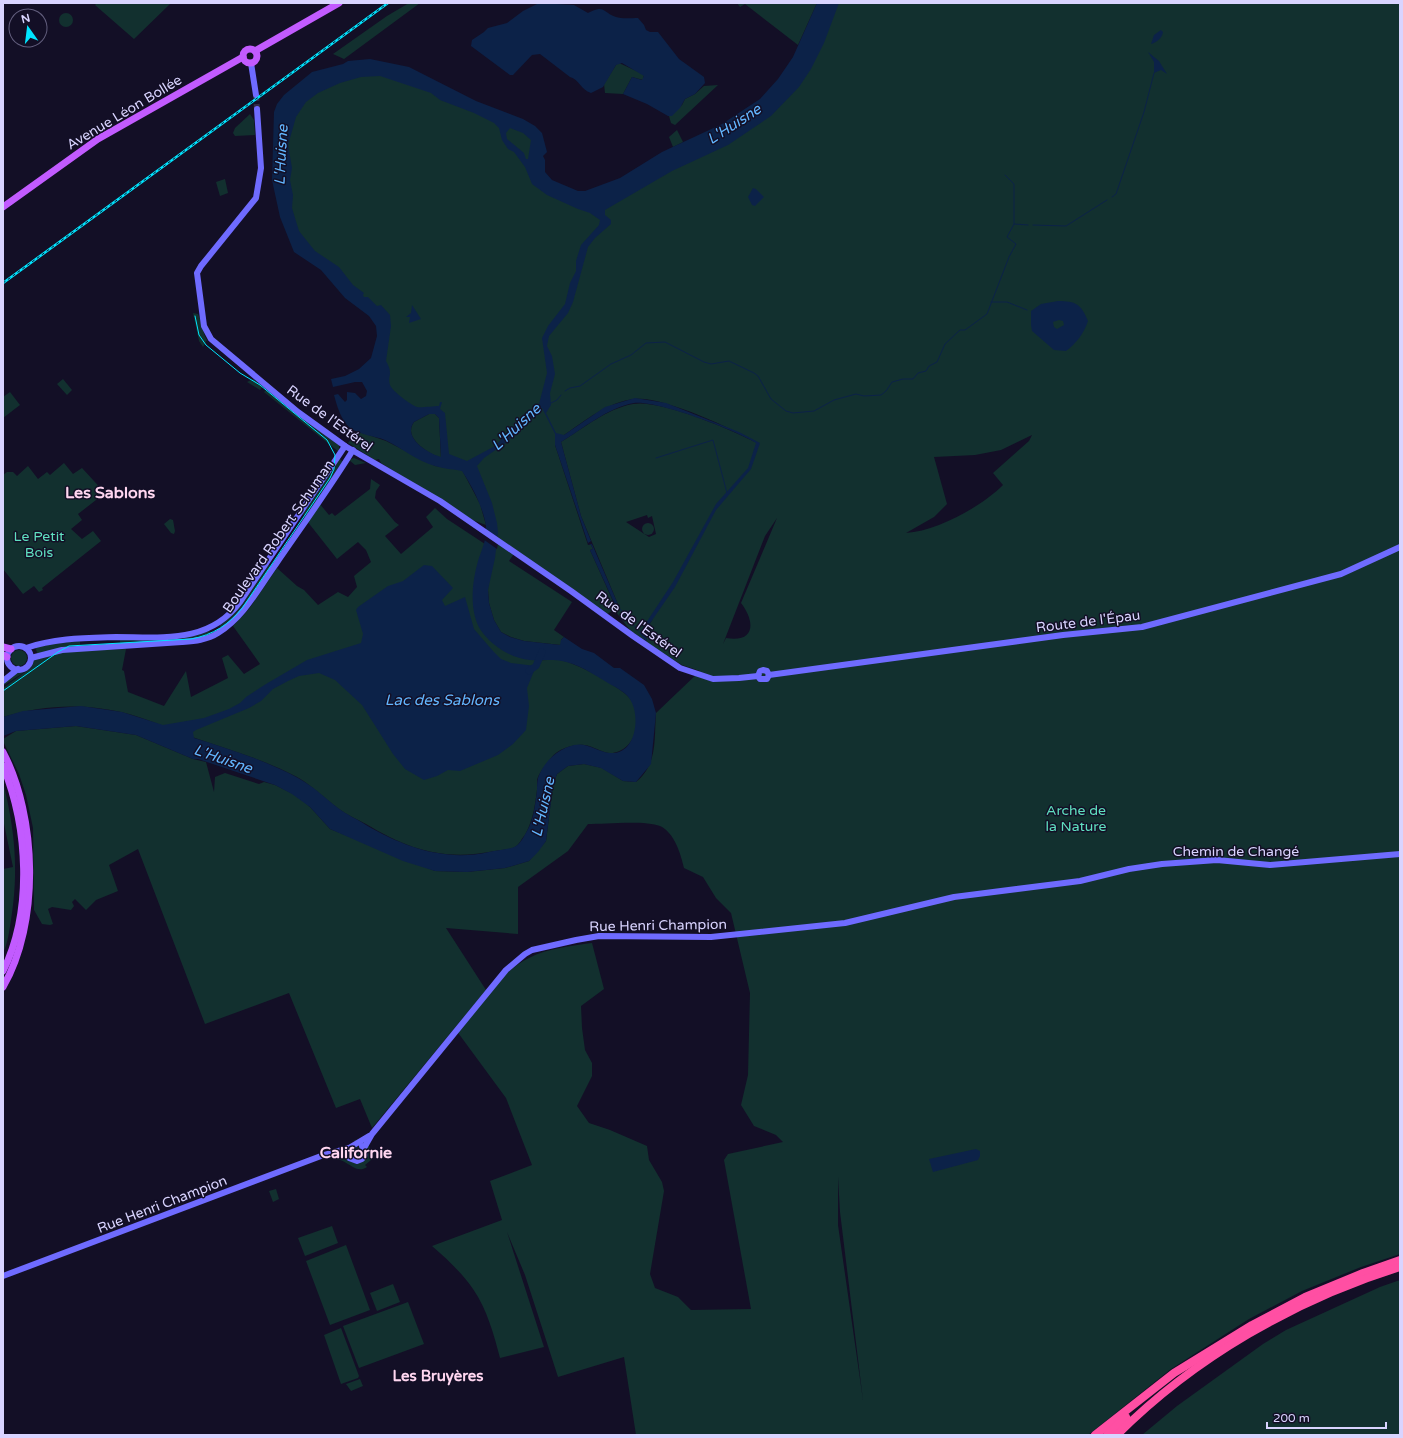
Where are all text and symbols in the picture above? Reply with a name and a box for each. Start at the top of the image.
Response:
north arrow [8,8,48,48]
text: N [20,11,32,26]
street label: Avenue Léon Bollée [64,71,185,154]
water label: L'Huisne [704,99,766,148]
water label: L'Huisne [270,123,292,186]
street label: Rue de l'Estérel [283,381,376,455]
water label: L'Huisne [488,399,545,454]
street label: Boulevard Robert Schuman [219,457,338,616]
district label: Les Sablons [65,483,155,503]
park label: Le Petit Bois [14,528,65,561]
street label: Rue de l'Estérel [592,587,685,661]
street label: Route de l'Épau [1035,607,1141,636]
water label: Lac des Sablons [385,691,501,709]
water label: L'Huisne [191,741,256,778]
water label: L'Huisne [527,774,559,839]
park label: Arche de la Nature [1046,802,1107,835]
street label: Chemin de Changé [1173,843,1299,860]
street label: Rue Henri Champion [589,916,727,935]
district label: Californie [320,1143,392,1163]
street label: Rue Henri Champion [95,1172,230,1237]
district label: Les Bruyères [392,1367,484,1386]
scale bar [1267,1404,1386,1430]
text: 200 m [1273,1411,1310,1425]

